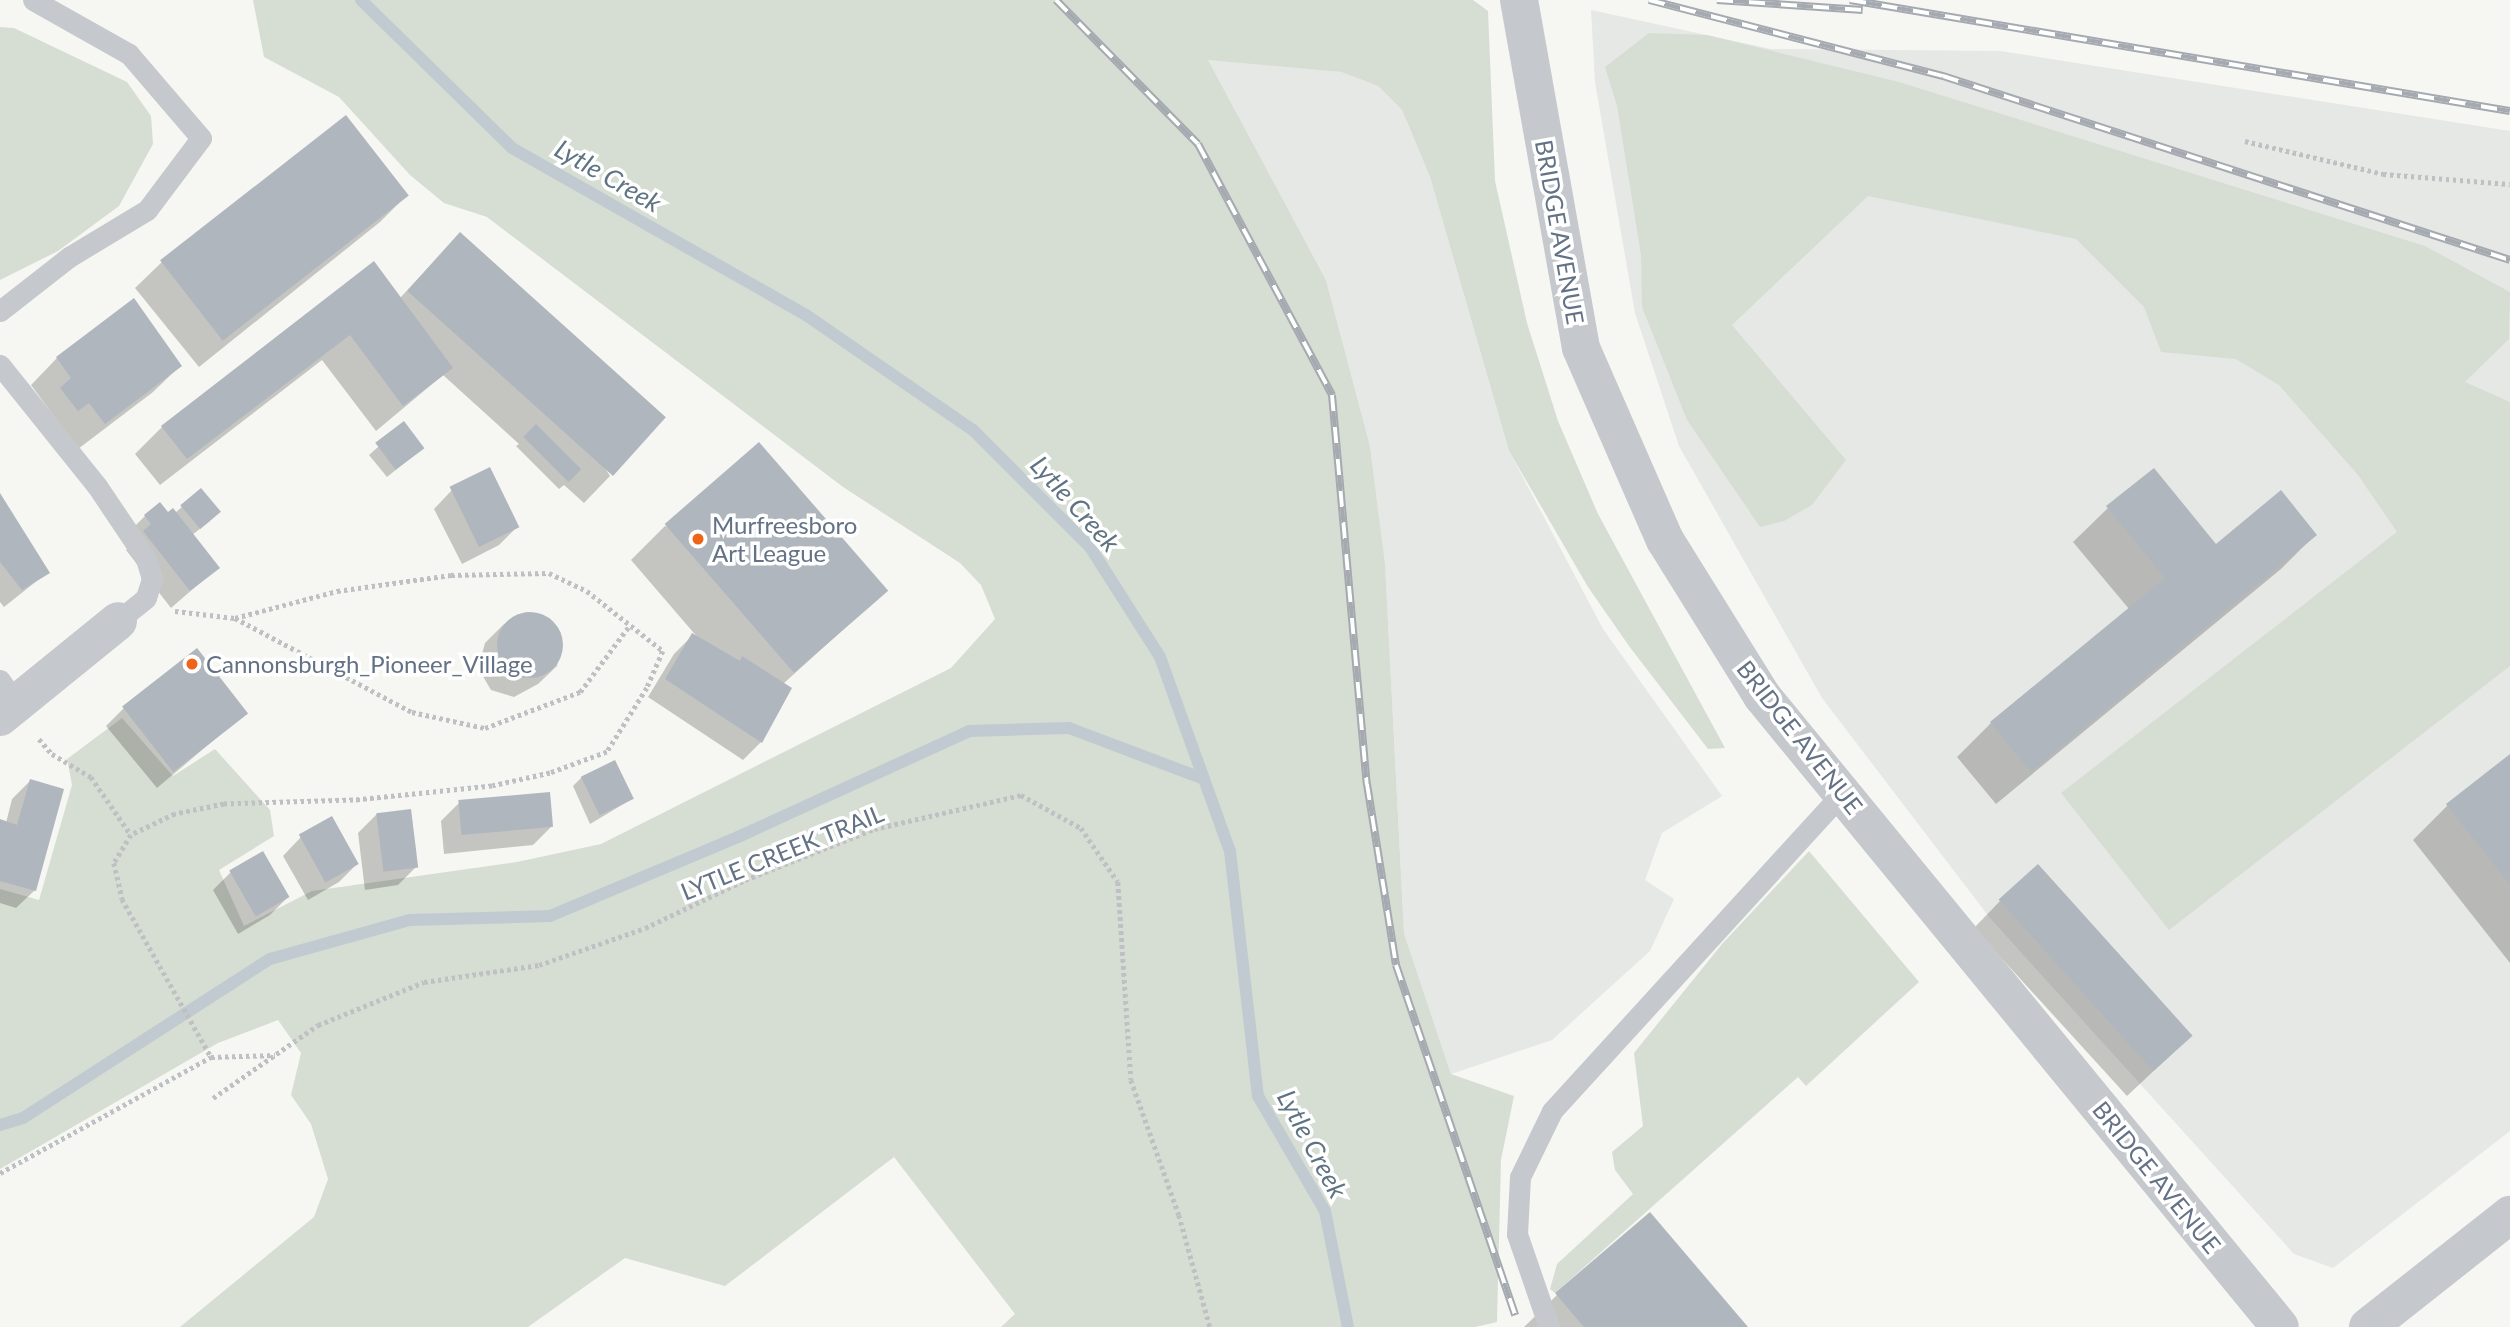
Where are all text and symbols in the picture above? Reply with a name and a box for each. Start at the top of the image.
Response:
water label: Lytle Creek [549,133,667,219]
street label: BRIDGE AVENUE [1529,137,1591,327]
water label: Lytle Creek [1024,450,1126,558]
place label: Murfreesboro Art League [712,511,857,567]
marker: Murfreesboro Art League [690,531,706,547]
place label: Cannonsburgh_Pioneer_Village [206,650,533,678]
street label: BRIDGE AVENUE [1731,654,1869,820]
marker: Cannonsburgh_Pioneer_Village [184,656,200,672]
street label: LYTLE CREEK TRAIL [676,798,888,906]
water label: Lytle Creek [1271,1085,1353,1203]
street label: BRIDGE AVENUE [2087,1095,2227,1259]

